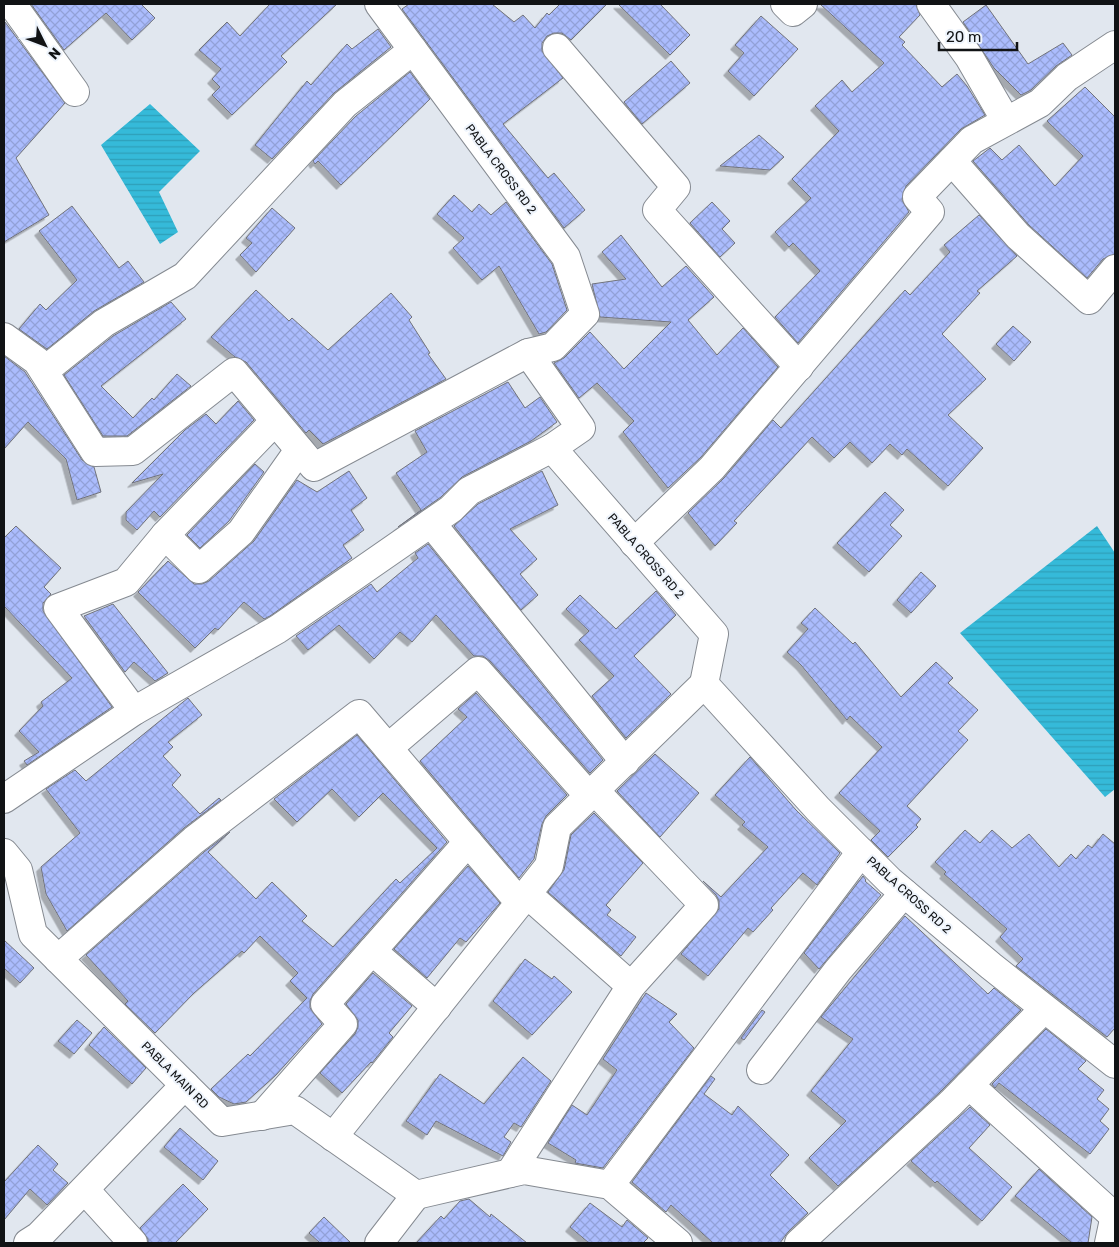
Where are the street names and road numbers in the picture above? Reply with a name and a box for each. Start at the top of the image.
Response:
street label: PABLA CROSS RD 2 [463,121,539,217]
street label: PABLA CROSS RD 2 [605,510,687,602]
street label: PABLA CROSS RD 2 [864,853,954,937]
street label: PABLA MAIN RD [139,1039,211,1111]

